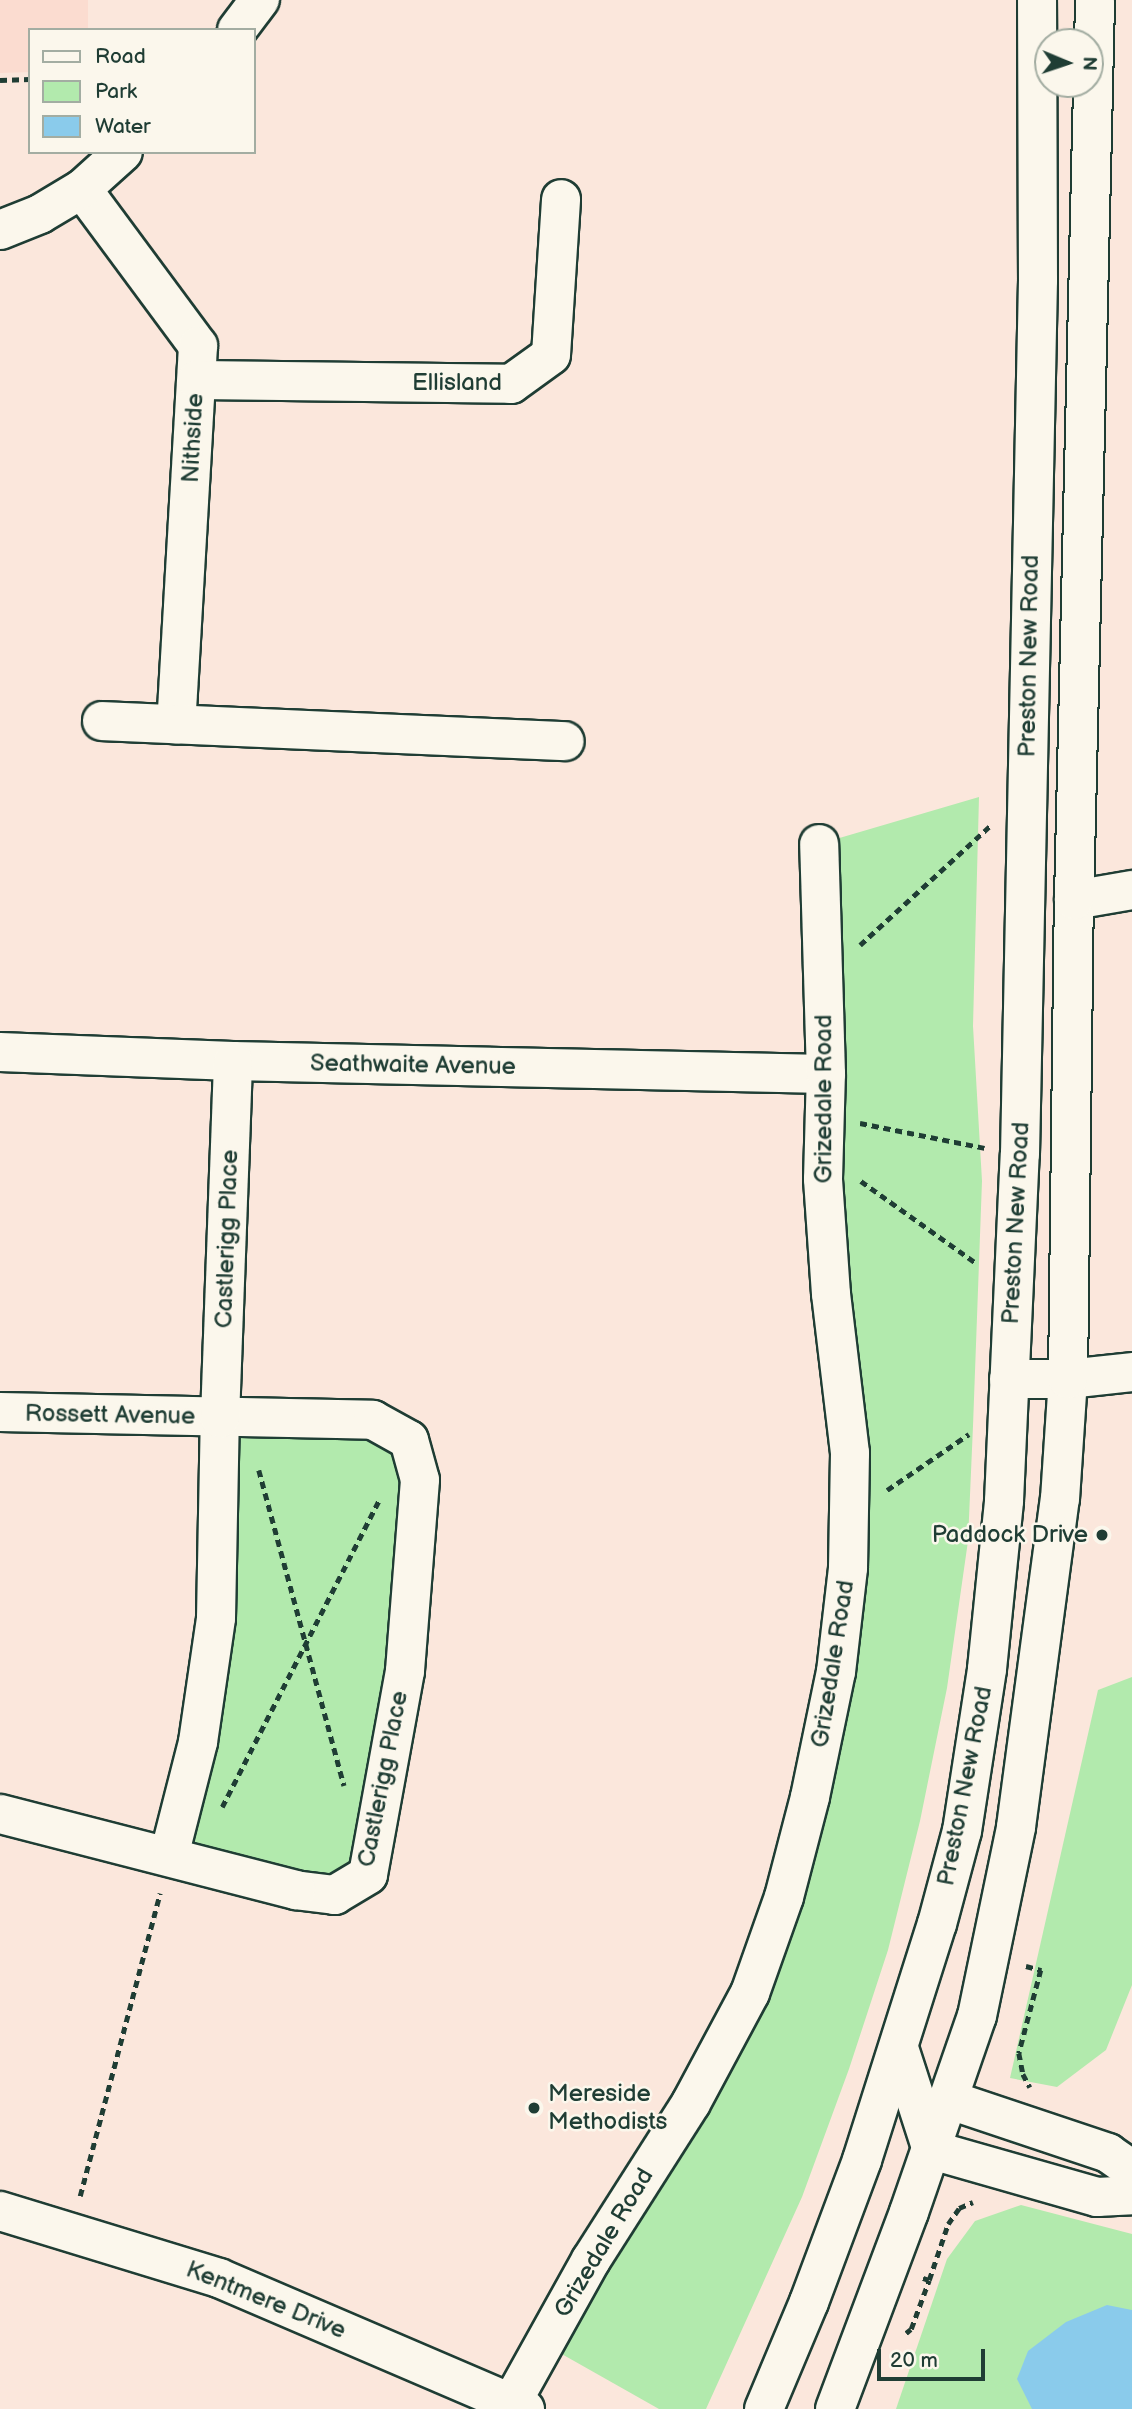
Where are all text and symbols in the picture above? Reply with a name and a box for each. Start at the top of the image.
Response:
legend [28,28,256,154]
north arrow [1034,28,1104,98]
text: Road [95,44,146,69]
text: N [1077,56,1100,71]
text: Park [95,79,137,104]
text: Water [95,114,151,139]
street label: Ellisland [412,369,502,397]
street label: Nithside [176,392,210,484]
street label: Preston New Road [1013,554,1045,758]
street label: Grizedale Road [810,1015,838,1183]
street label: Seathwaite Avenue [310,1049,516,1081]
street label: Preston New Road [996,1121,1036,1325]
street label: Castlerigg Place [209,1149,245,1329]
street label: Rossett Avenue [25,1399,195,1431]
place label: Paddock Drive [932,1521,1088,1549]
marker: Paddock Drive [1094,1527,1110,1543]
street label: Grizedale Road [806,1578,860,1750]
street label: Preston New Road [932,1684,998,1888]
street label: Castlerigg Place [352,1689,414,1869]
place label: Mereside Methodists [548,2080,667,2136]
marker: Mereside Methodists [526,2100,542,2116]
street label: Grizedale Road [548,2163,660,2323]
street label: Kentmere Drive [182,2255,350,2345]
scale bar [880,2336,988,2380]
text: 20 m [890,2348,938,2373]

